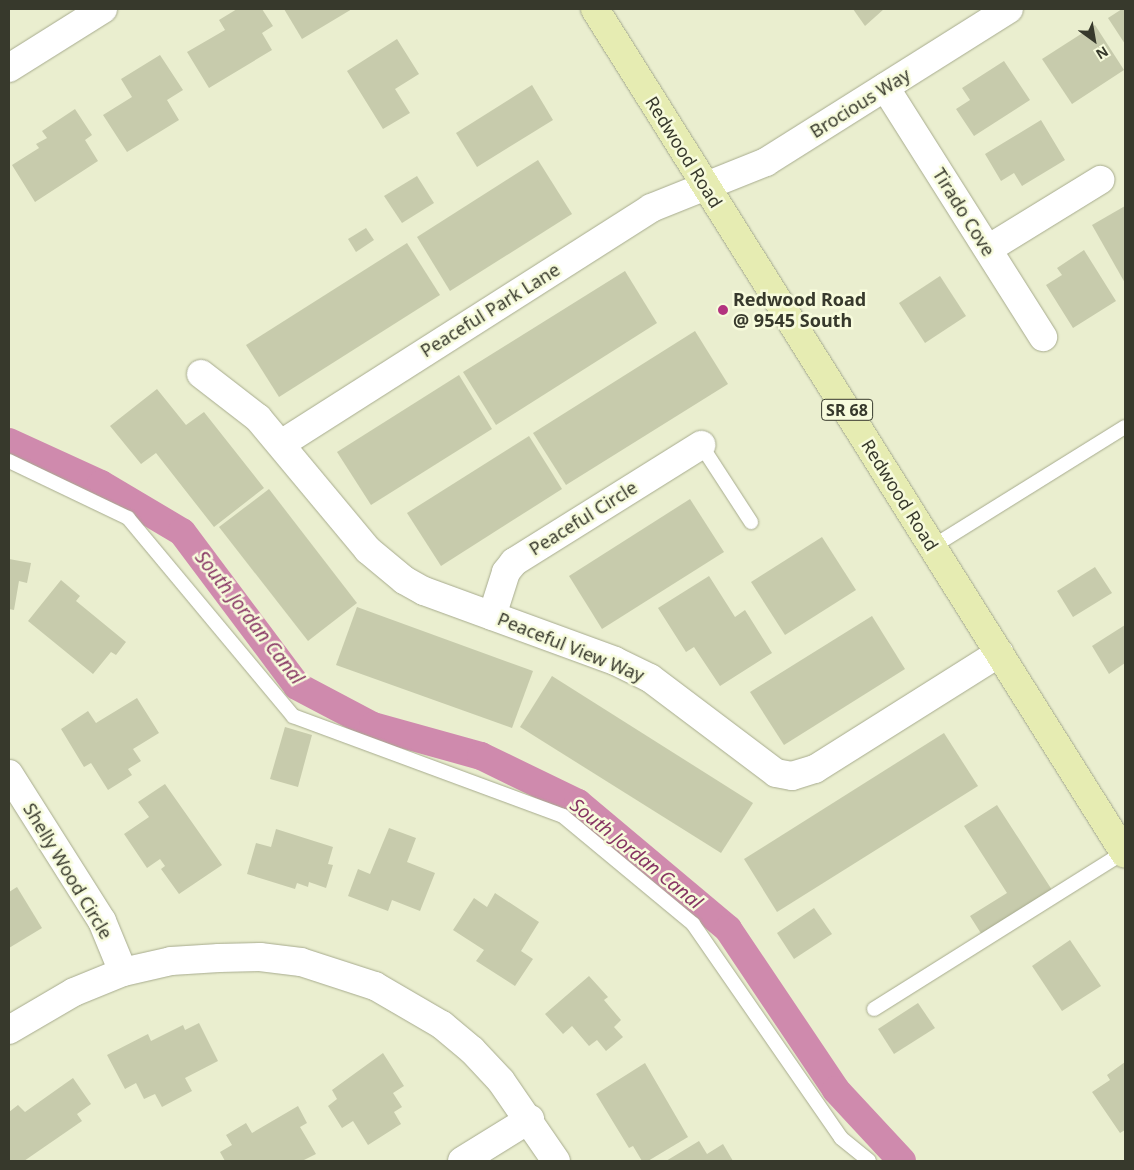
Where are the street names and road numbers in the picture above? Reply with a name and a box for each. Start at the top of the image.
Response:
street label: Brocious Way [806,64,914,142]
street label: Redwood Road [641,92,727,212]
street label: Tirado Cove [928,164,1000,260]
street label: Peaceful Park Lane [416,258,564,362]
road number: SR 68 [821,396,873,424]
street label: Redwood Road [857,435,943,555]
street label: Peaceful Circle [525,476,641,560]
street label: Peaceful View Way [494,608,648,686]
street label: Shelly Wood Circle [19,799,117,943]

